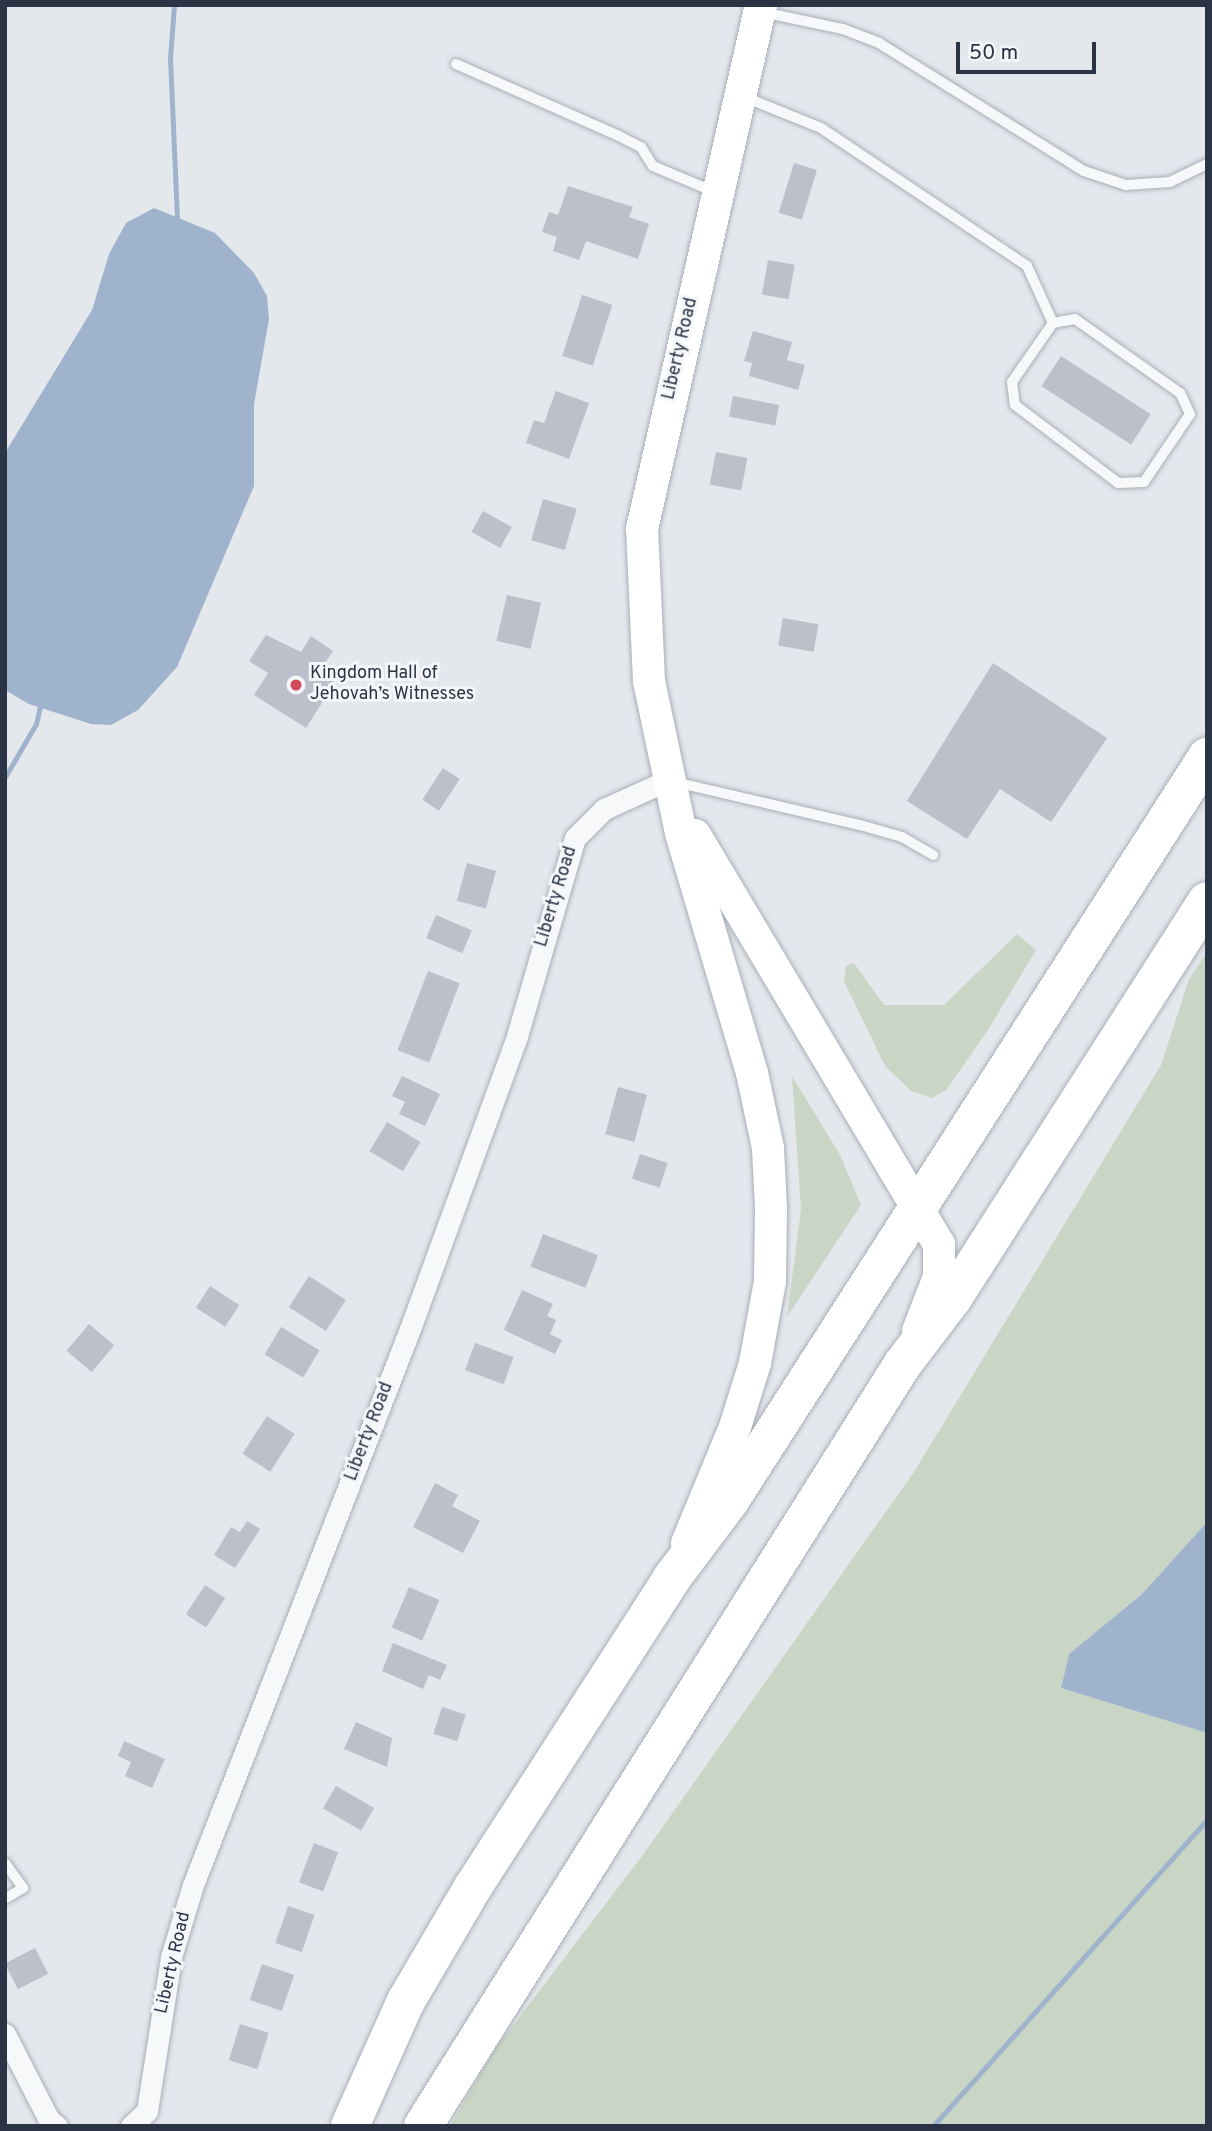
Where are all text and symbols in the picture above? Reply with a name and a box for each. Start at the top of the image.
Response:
scale bar [960,28,1100,72]
text: 50 m [969,40,1018,67]
street label: Liberty Road [659,296,703,402]
place label: Kingdom Hall of Jehovah’s Witnesses [310,664,474,706]
marker: Kingdom Hall of Jehovah’s Witnesses [288,677,304,693]
street label: Liberty Road [531,844,583,950]
street label: Liberty Road [341,1380,399,1484]
street label: Liberty Road [152,1910,196,2016]

